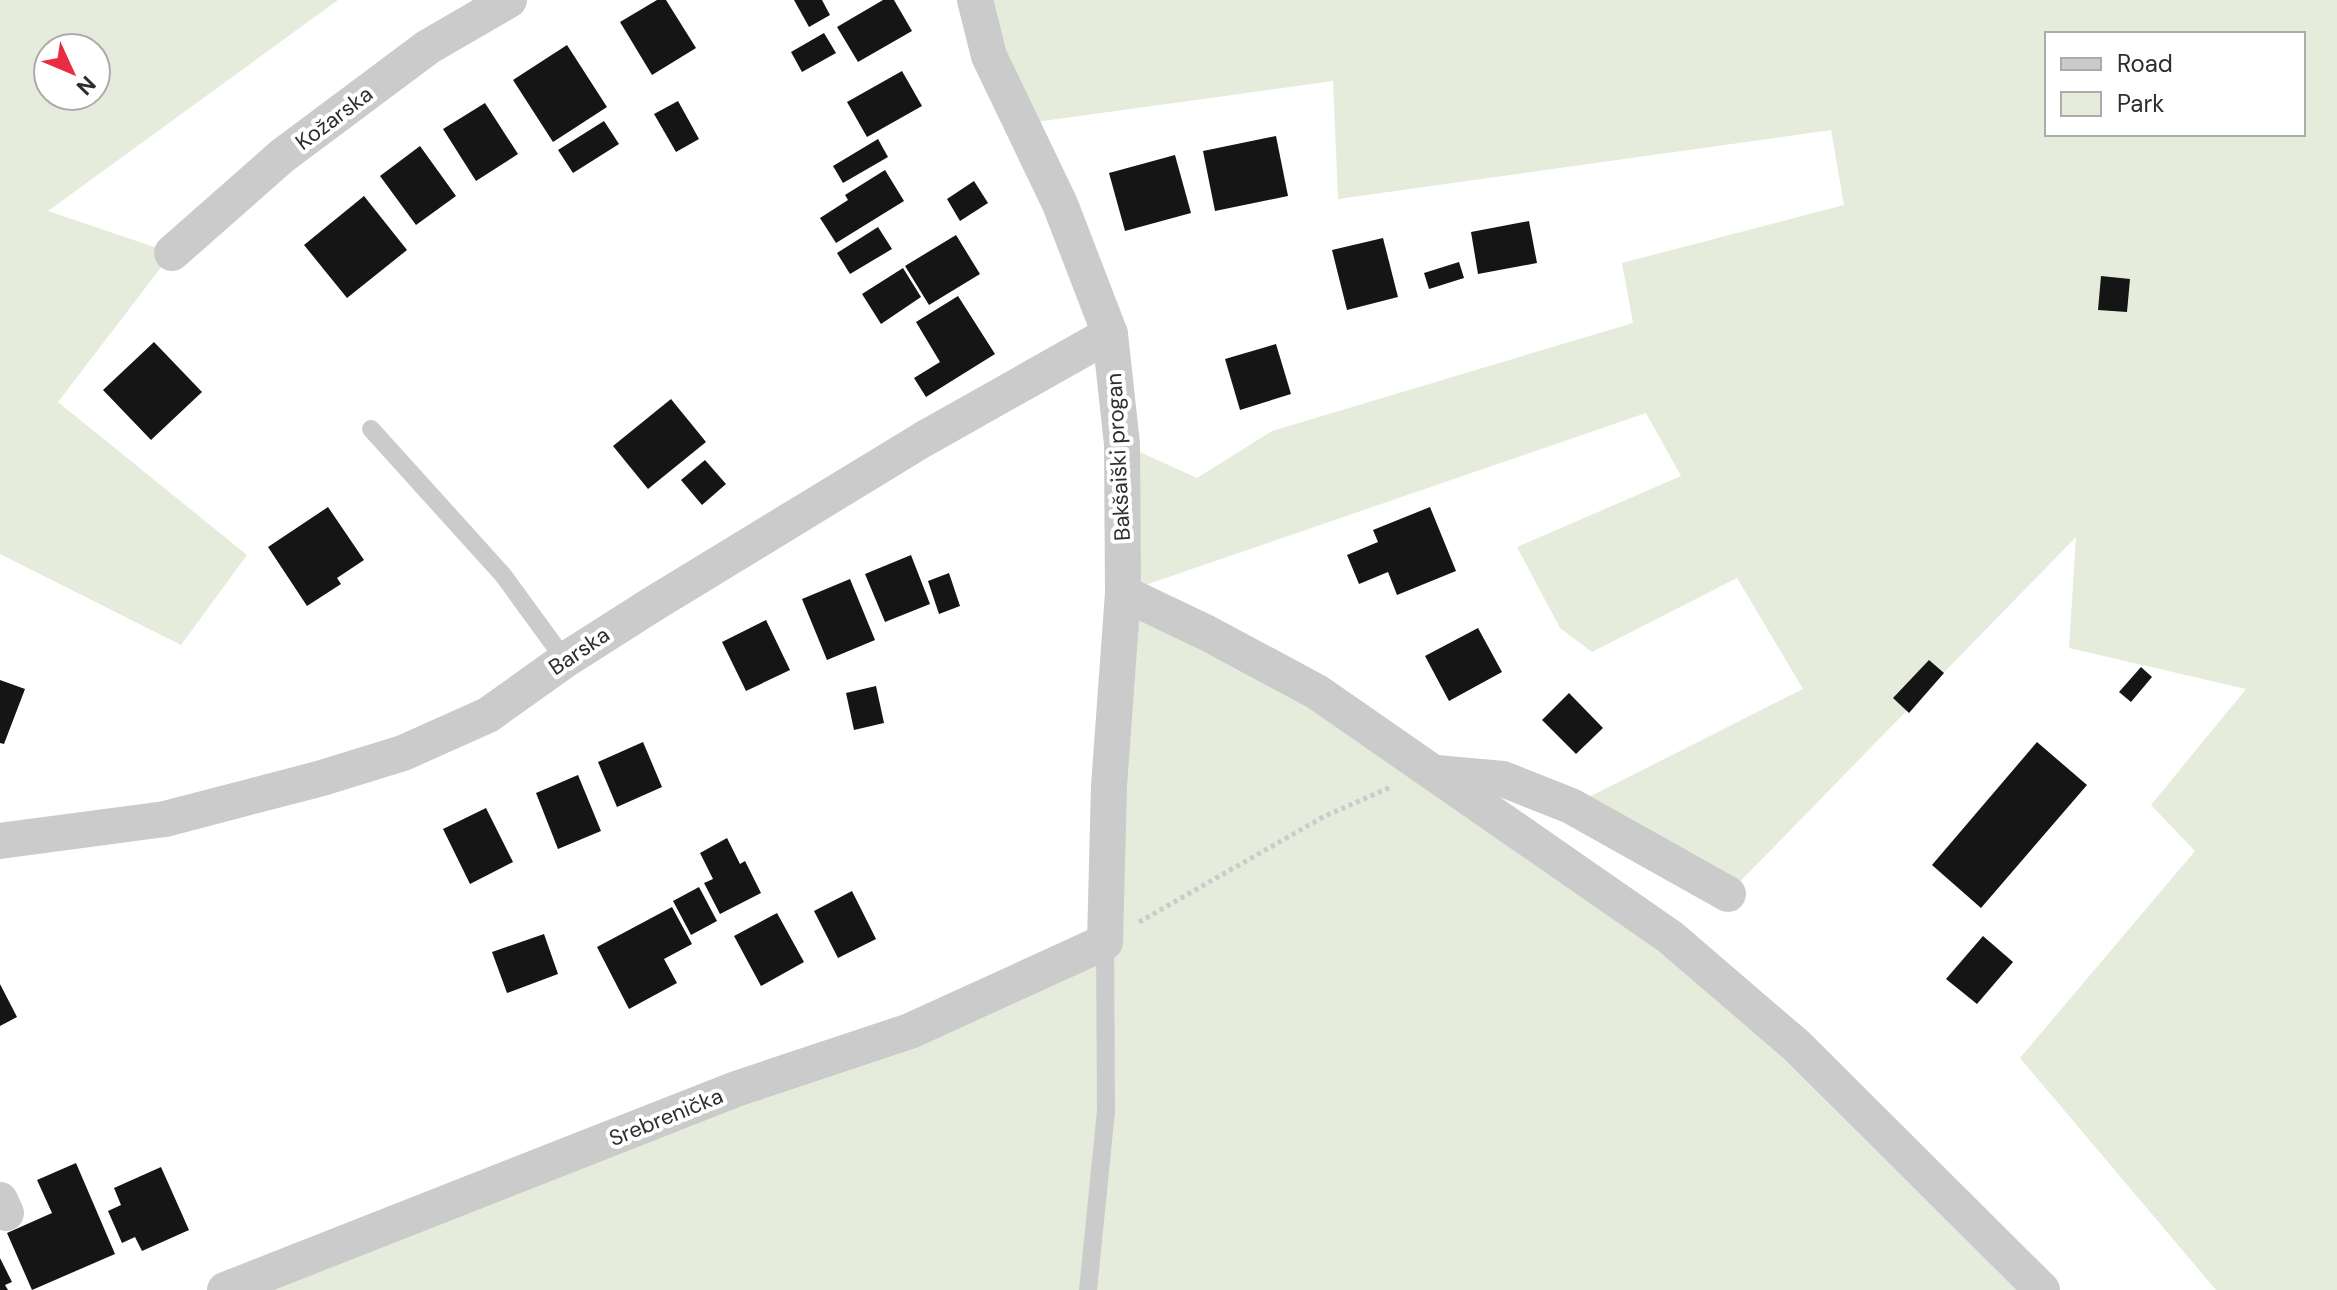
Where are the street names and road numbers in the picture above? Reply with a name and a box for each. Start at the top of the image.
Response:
street label: Kožarska [290,80,378,156]
street label: Bakšaiški progan [1099,372,1137,542]
street label: Barska [543,620,615,682]
street label: Srebrenička [605,1081,727,1153]

